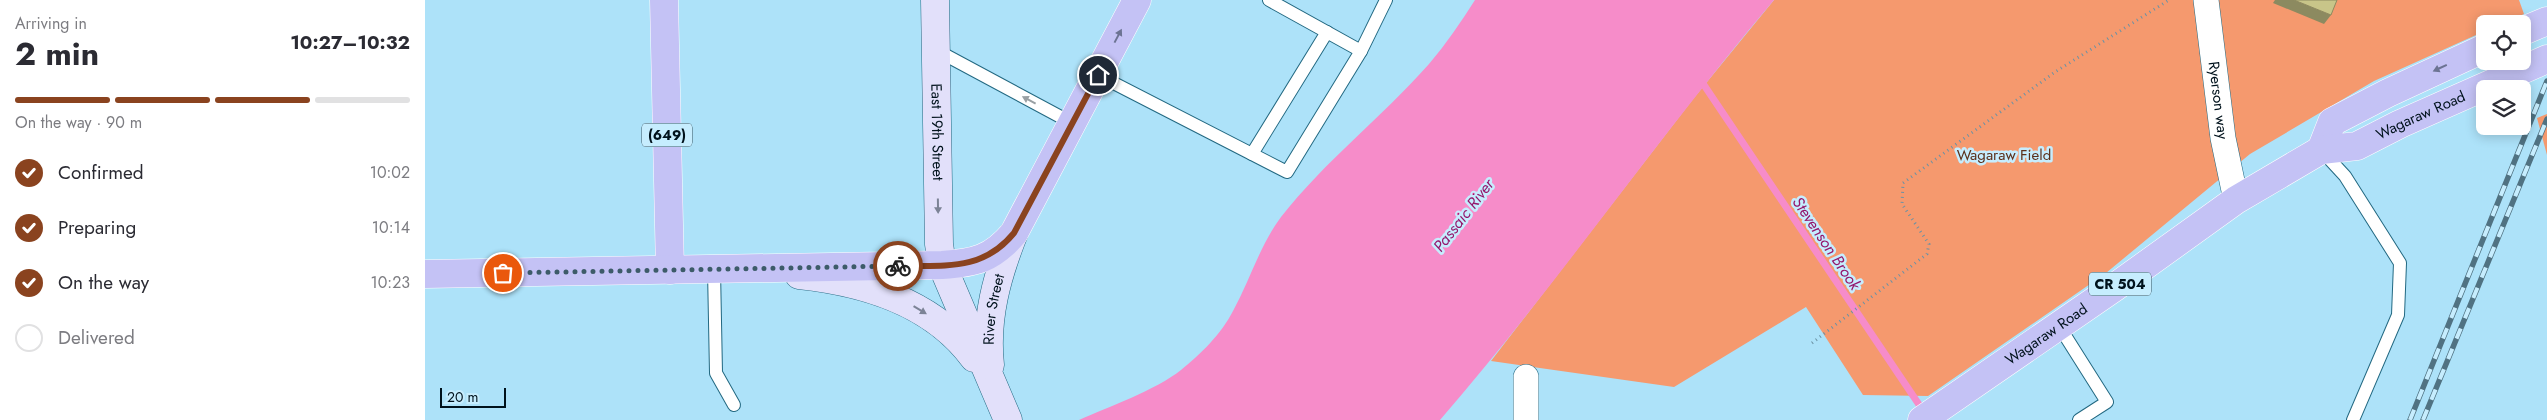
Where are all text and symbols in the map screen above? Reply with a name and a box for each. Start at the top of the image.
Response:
text: Arriving in [15,12,87,35]
map controls [2476,15,2531,135]
button: locate [2476,15,2531,70]
text: 10:27–10:32 [290,29,410,56]
one-way arrow [1114,29,1123,42]
text: 2 min [15,31,99,77]
pin [1077,54,1119,96]
street label: Ryerson way [2203,60,2234,141]
icon: home [1084,61,1112,89]
one-way arrow [2433,63,2448,72]
button: layers [2476,80,2531,135]
street label: East 19th Street [925,83,949,181]
street label: Wagaraw Road [2372,85,2469,145]
one-way arrow [1022,96,1036,104]
text: On the way · 90 m [15,111,142,134]
road number: (649) [642,124,692,146]
park label: Wagaraw Field [1957,144,2051,166]
icon: check [15,159,43,187]
text: Confirmed [58,159,144,186]
text: 10:02 [370,161,410,184]
water label: Passaic River [1428,173,1500,257]
water label: Stevenson Brook [1787,192,1867,295]
one-way arrow [934,198,942,214]
icon: check [15,214,43,242]
text: Preparing [58,214,136,241]
text: 10:14 [372,216,410,239]
courier [873,241,923,291]
pin [482,252,524,294]
icon: bike [884,252,912,280]
icon: bag [489,259,517,287]
icon: check [15,269,43,297]
text: On the way [58,269,149,296]
text: 10:23 [371,271,410,294]
street label: River Street [978,271,1010,345]
road number: CR 504 [2089,272,2151,296]
street label: Wagaraw Road [2001,298,2092,371]
one-way arrow [913,305,926,314]
text: Delivered [58,324,135,351]
scale bar [440,385,506,408]
text: 20 m [447,387,479,407]

